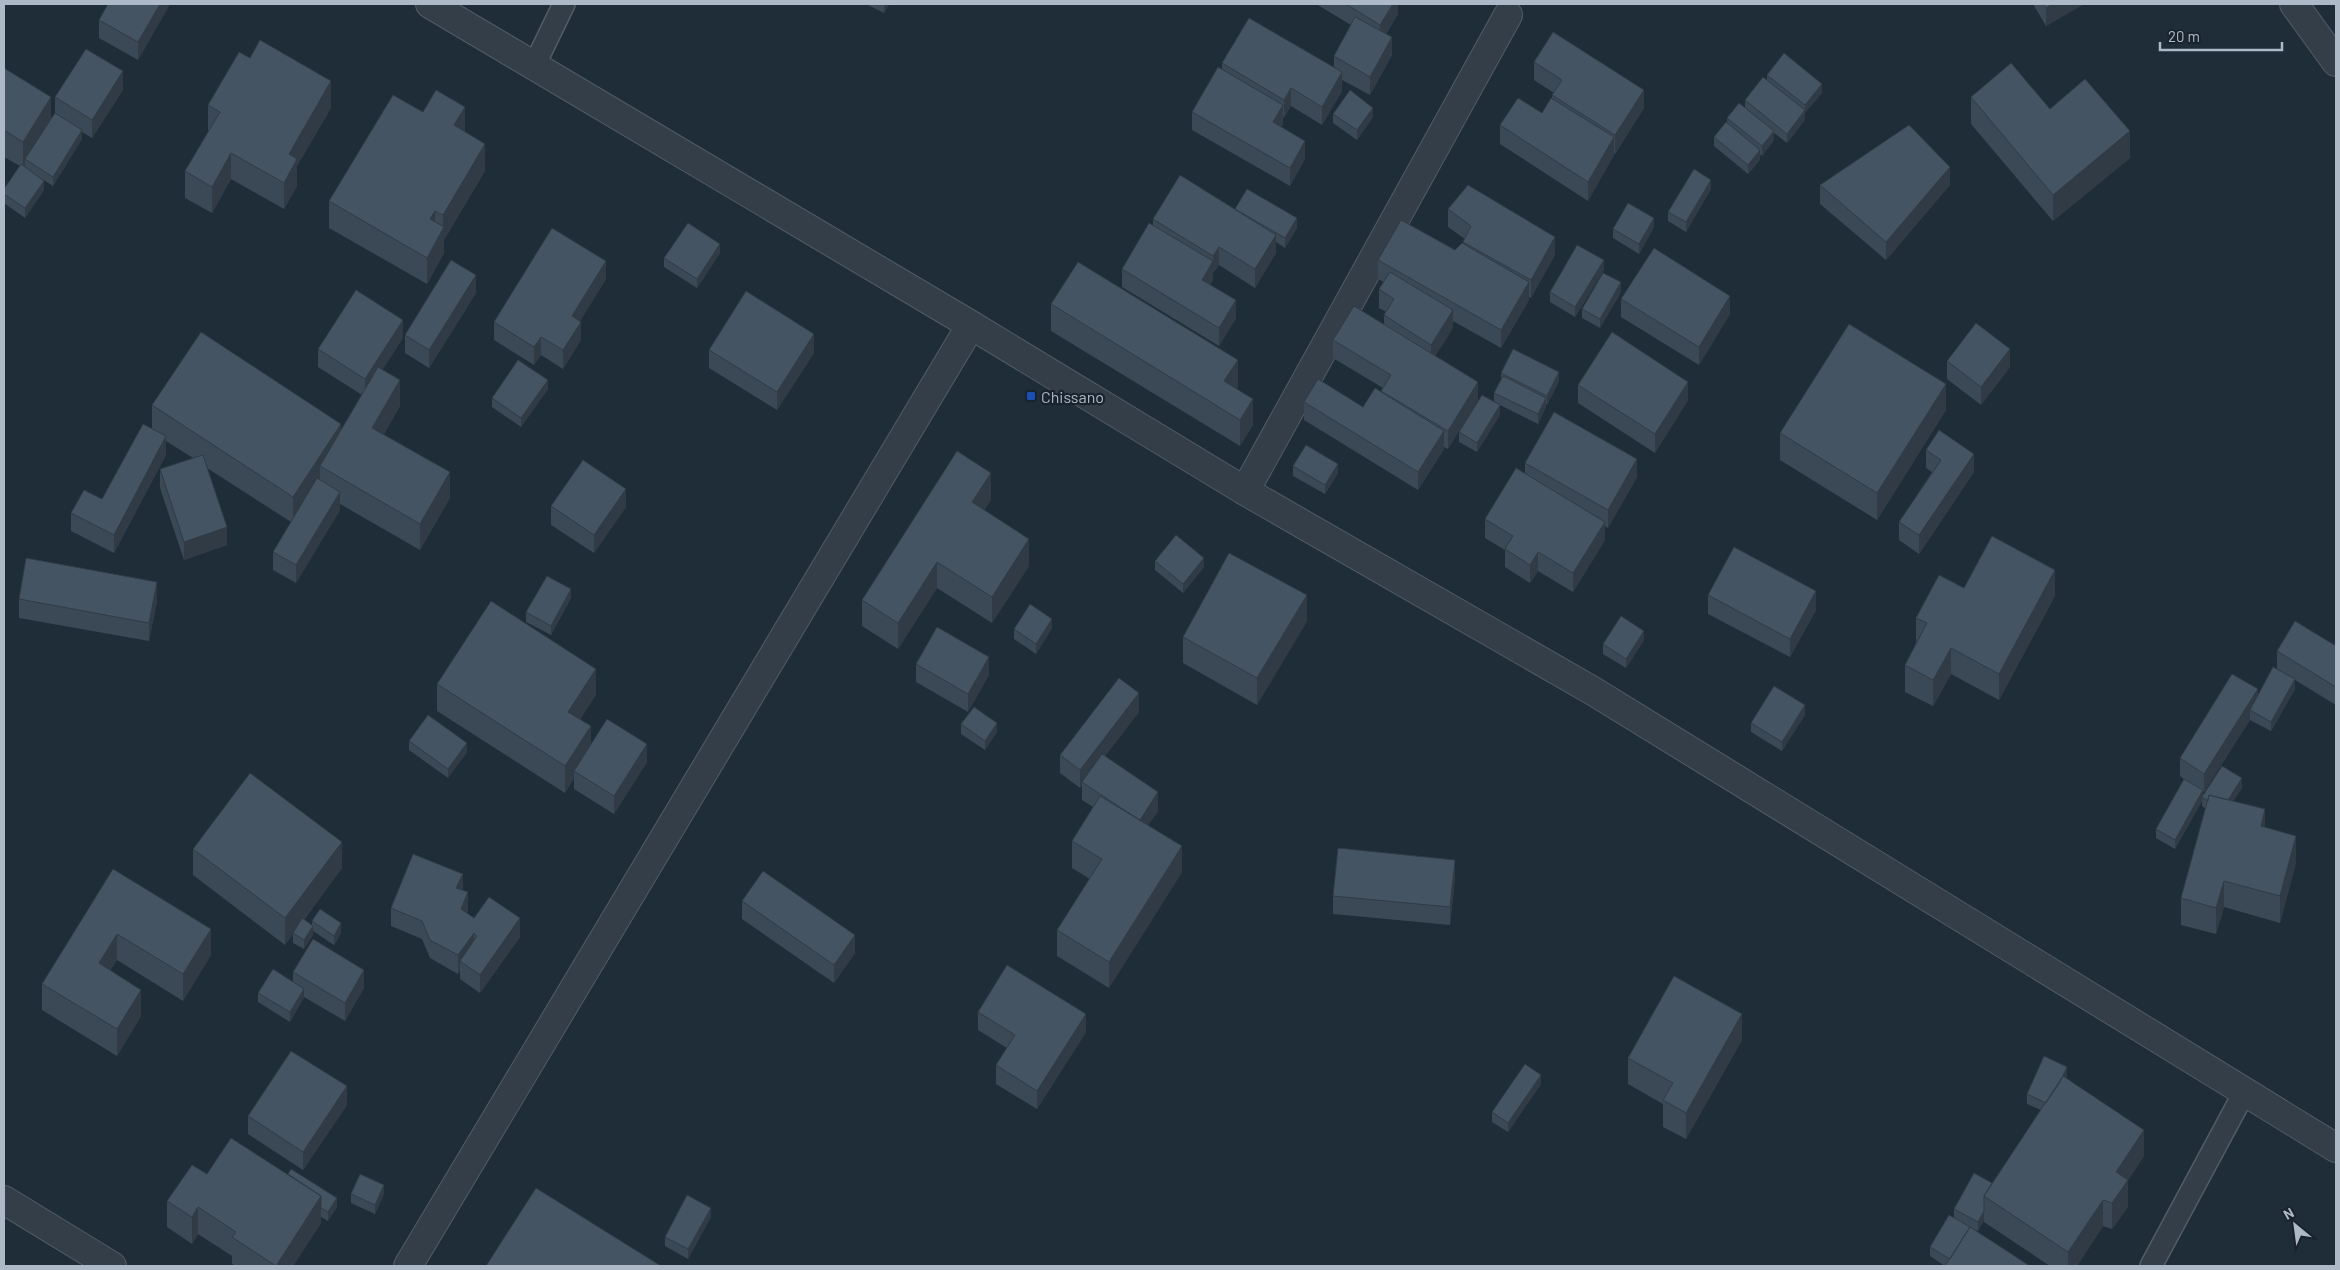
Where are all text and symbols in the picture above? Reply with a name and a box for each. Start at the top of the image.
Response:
scale bar [2160,20,2282,52]
text: 20 m [2168,27,2200,45]
place label: Chissano [1041,387,1104,406]
marker: Chissano [1025,390,1037,402]
north arrow [2270,1200,2320,1250]
text: N [2280,1204,2297,1223]

